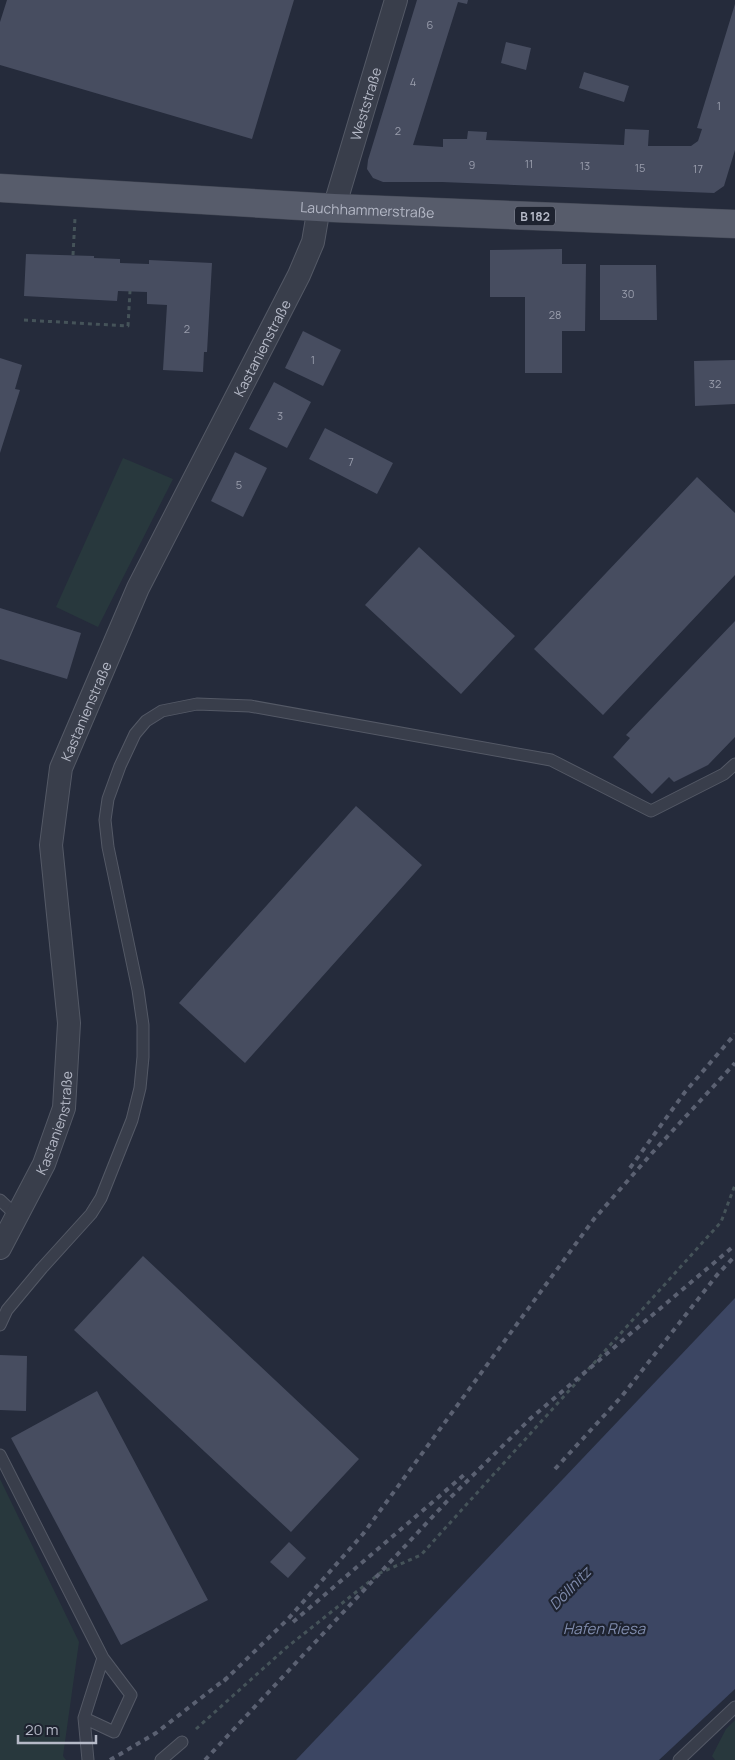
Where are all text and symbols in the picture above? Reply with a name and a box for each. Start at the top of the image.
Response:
house number: 6 [427,17,434,32]
street label: Weststraße [345,65,385,142]
house number: 4 [410,74,416,89]
house number: 1 [717,98,721,113]
house number: 2 [395,123,401,138]
house number: 11 [525,156,533,171]
house number: 9 [469,157,476,172]
house number: 13 [580,158,590,173]
house number: 15 [635,160,645,175]
house number: 17 [693,161,703,176]
street label: Lauchhammerstraße [300,197,435,221]
road number: B 182 [515,207,555,226]
house number: 30 [622,286,634,301]
street label: Kastanienstraße [229,296,294,400]
house number: 28 [549,307,561,322]
house number: 2 [184,321,190,336]
house number: 1 [311,352,315,367]
house number: 32 [709,376,721,391]
house number: 3 [277,408,283,423]
house number: 7 [348,454,354,469]
house number: 5 [236,477,242,492]
street label: Kastanienstraße [56,658,115,764]
street label: Kastanienstraße [31,1070,76,1178]
water label: Döllnitz [544,1560,597,1614]
water label: Hafen Riesa [563,1618,646,1639]
scale bar [18,1712,95,1744]
text: 20 m [25,1719,58,1740]

